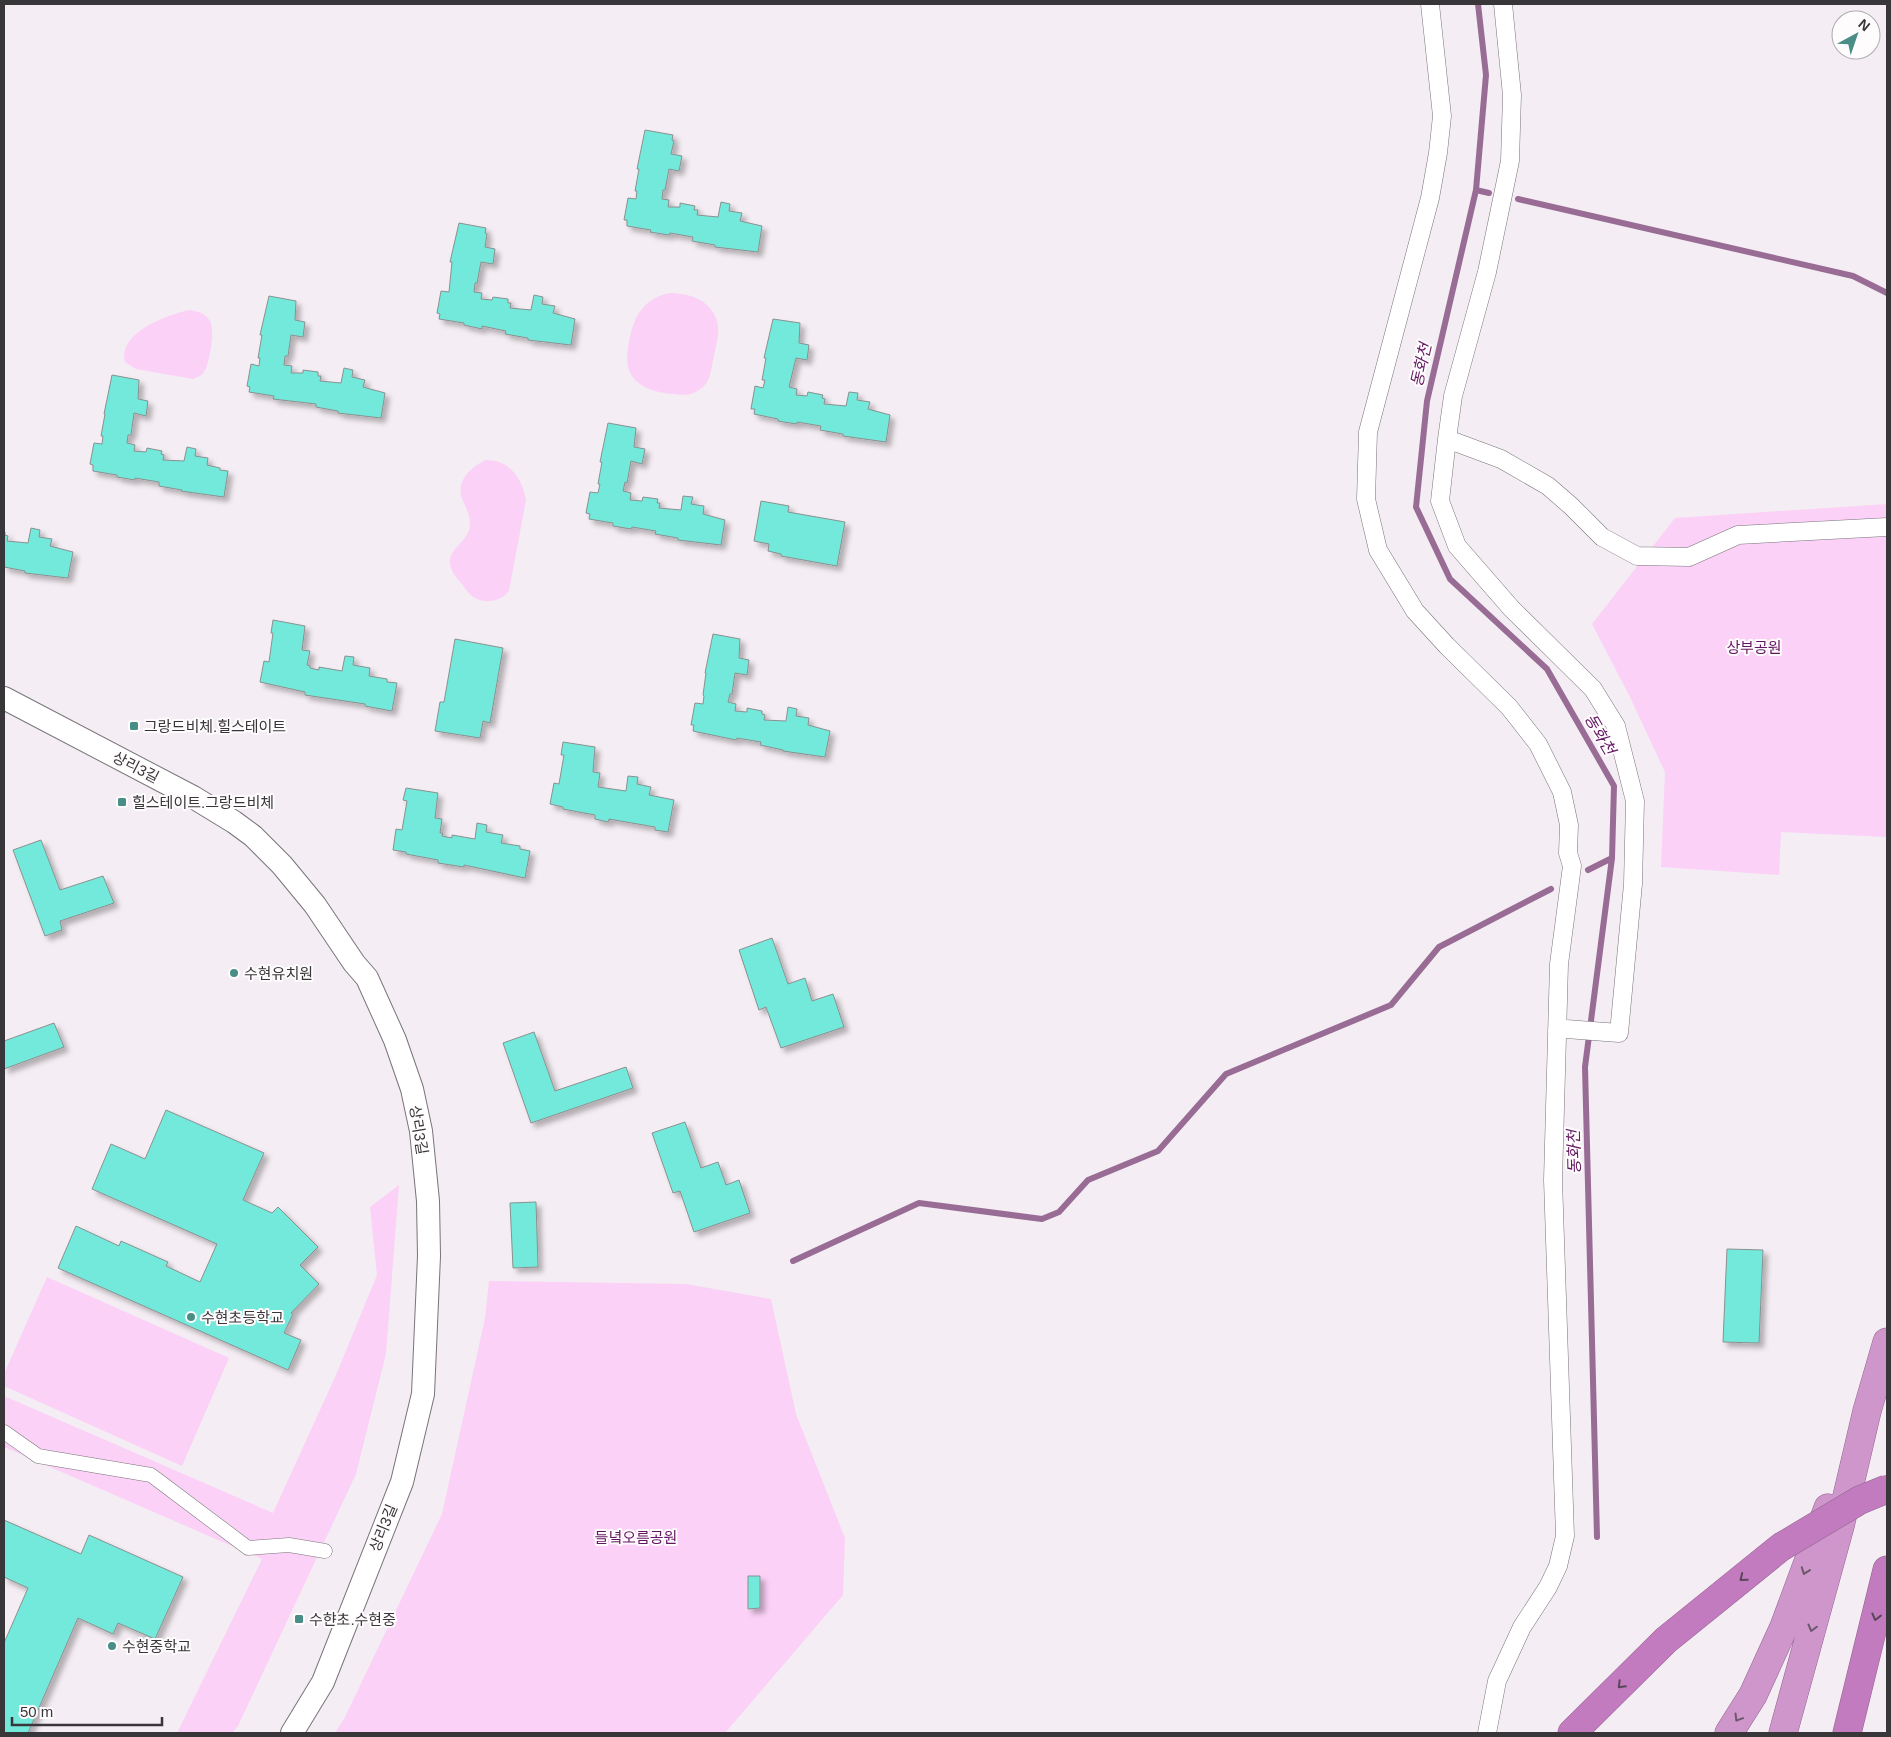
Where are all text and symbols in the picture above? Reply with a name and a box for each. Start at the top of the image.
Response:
north arrow [1831,10,1881,60]
text: N [1855,16,1873,34]
water label: 동화천 [1408,339,1435,388]
park label: 상부공원 [1726,639,1782,656]
water label: 동화천 [1582,711,1620,759]
place label: 그랑드비체.힐스테이트 [144,718,286,735]
marker: 그랑드비체.힐스테이트 [128,720,140,732]
street label: 상리3길 [110,748,162,786]
place label: 힐스테이트.그랑드비체 [132,794,274,811]
marker: 힐스테이트.그랑드비체 [116,796,128,808]
place label: 수현유치원 [244,965,313,982]
marker: 수현유치원 [228,967,240,979]
street label: 상리3길 [407,1104,431,1156]
water label: 동화천 [1565,1128,1583,1174]
place label: 수현초등학교 [201,1309,284,1326]
marker: 수현초등학교 [185,1311,197,1323]
street label: 상리3길 [366,1502,400,1554]
park label: 들녘오름공원 [595,1529,677,1546]
one-way arrow [1801,1566,1811,1574]
one-way arrow [1740,1572,1749,1580]
place label: 수햔초.수현중 [309,1611,396,1628]
one-way arrow [1871,1612,1882,1621]
marker: 수햔초.수현중 [293,1613,305,1625]
one-way arrow [1807,1623,1818,1632]
place label: 수현중학교 [122,1638,191,1655]
marker: 수현중학교 [106,1640,118,1652]
one-way arrow [1618,1679,1627,1688]
scale bar [12,1694,162,1726]
text: 50 m [20,1703,53,1720]
one-way arrow [1735,1713,1745,1722]

